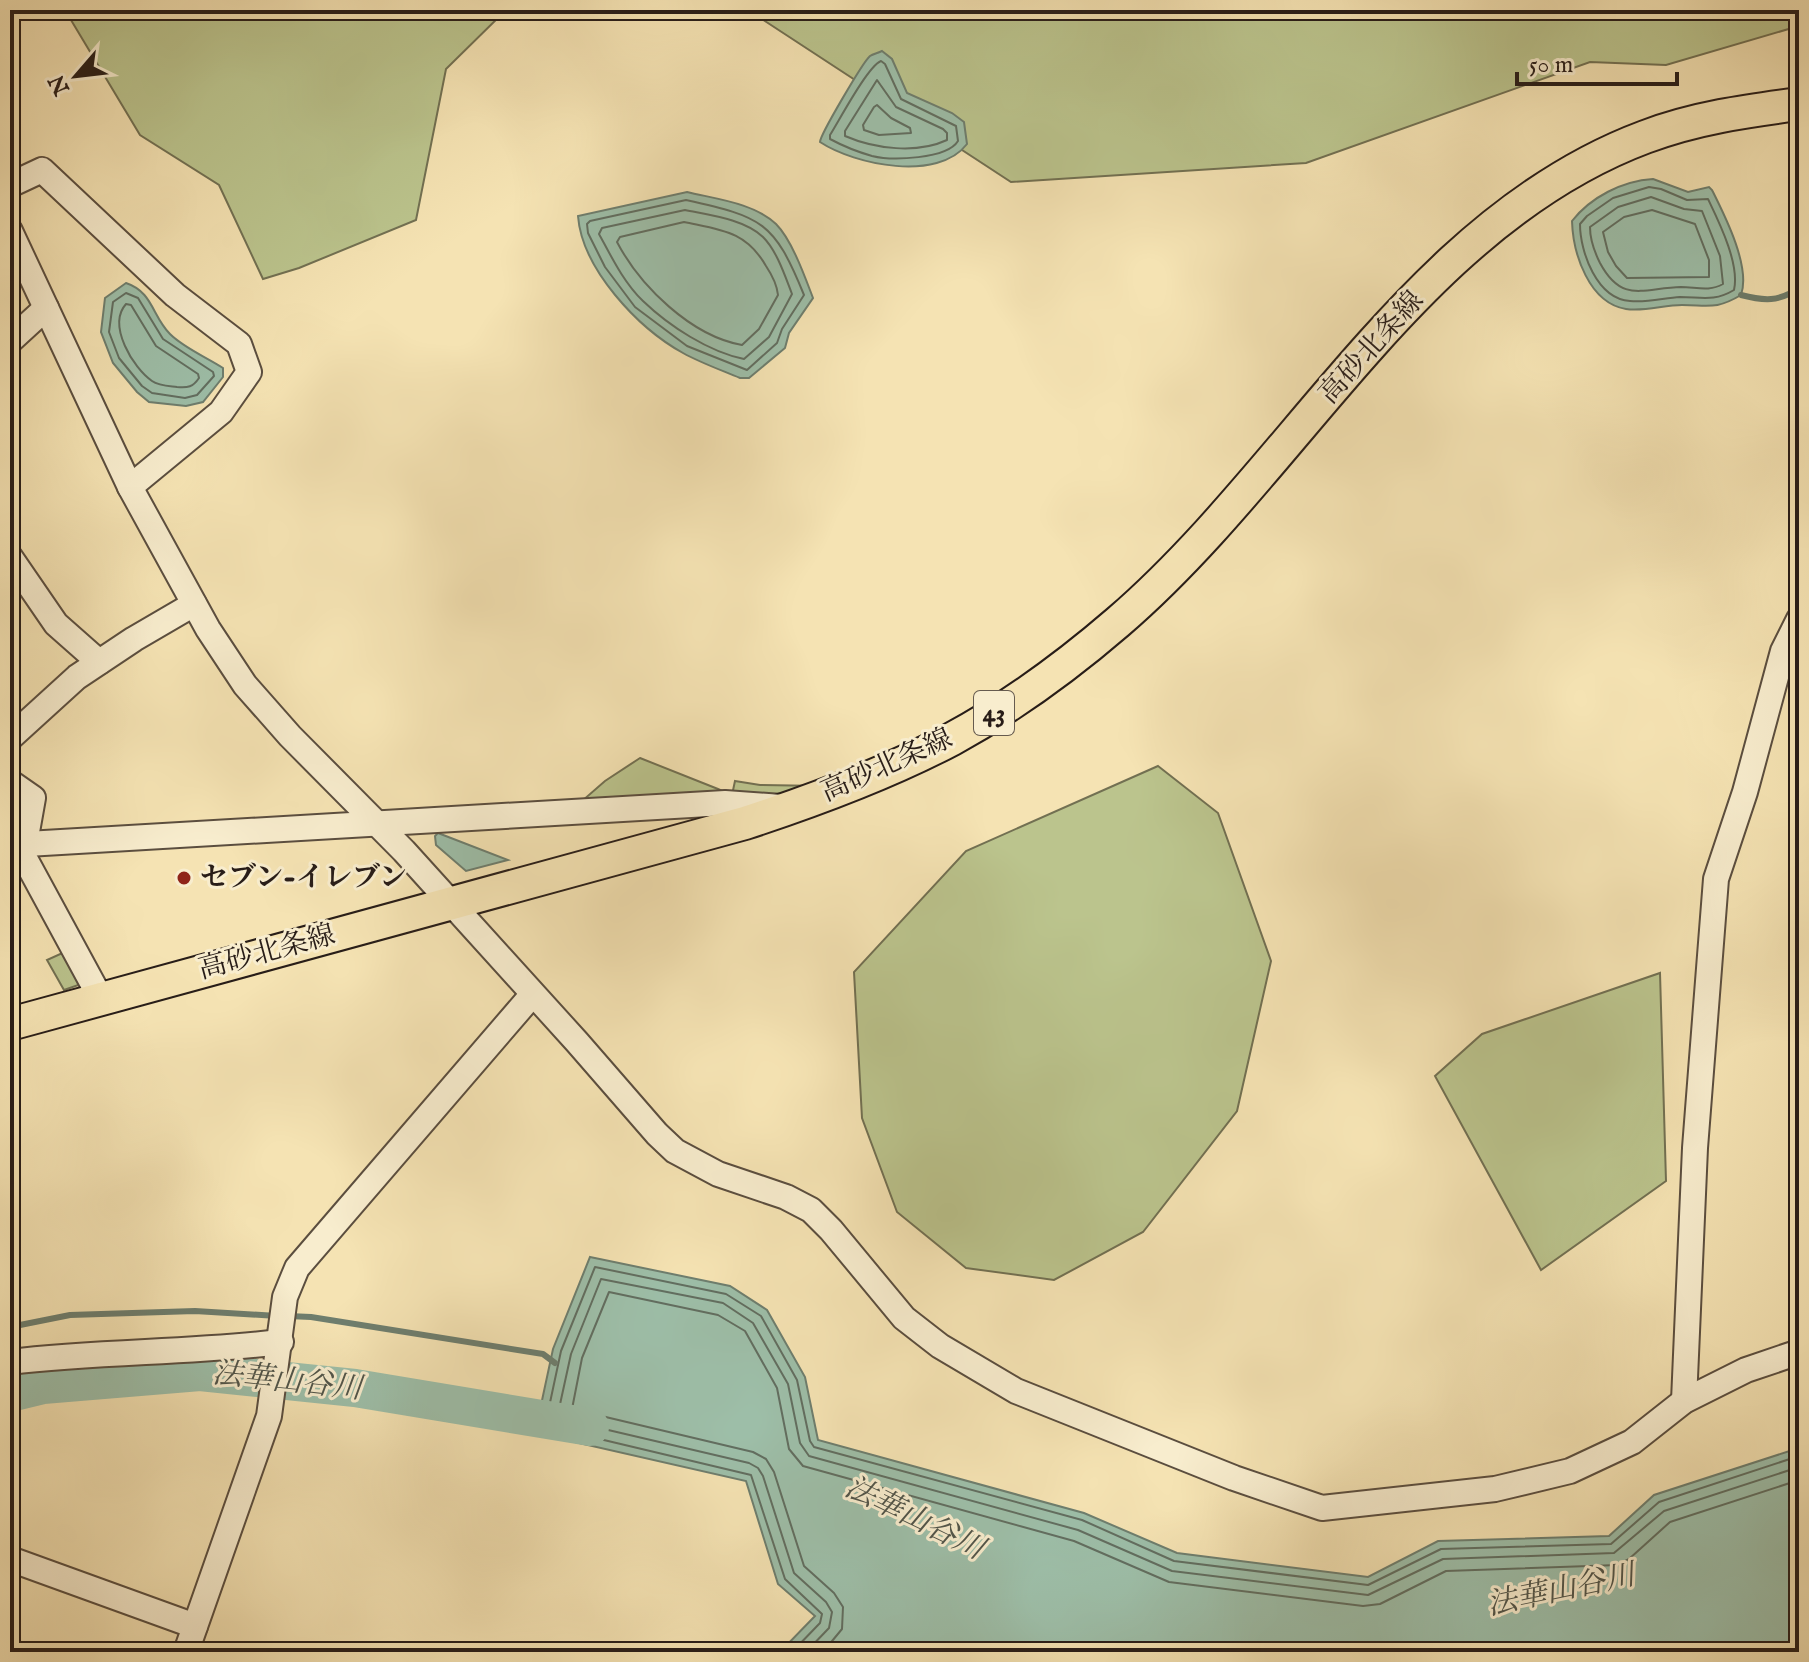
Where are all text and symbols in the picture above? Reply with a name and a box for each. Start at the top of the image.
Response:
north arrow [36,36,116,116]
scale bar [1517,36,1677,86]
text: 50 m [1529,50,1573,81]
text: N [43,69,77,100]
street label: 高砂北条線 [1312,284,1432,412]
road number: 43 [974,691,1014,735]
street label: 高砂北条線 [816,722,958,810]
place label: セブン-イレブン [200,861,407,896]
marker: セブン-イレブン [175,869,193,887]
street label: 高砂北条線 [195,918,339,988]
water label: 法華山谷川 [210,1355,367,1409]
water label: 法華山谷川 [838,1469,992,1570]
water label: 法華山谷川 [1484,1556,1641,1625]

